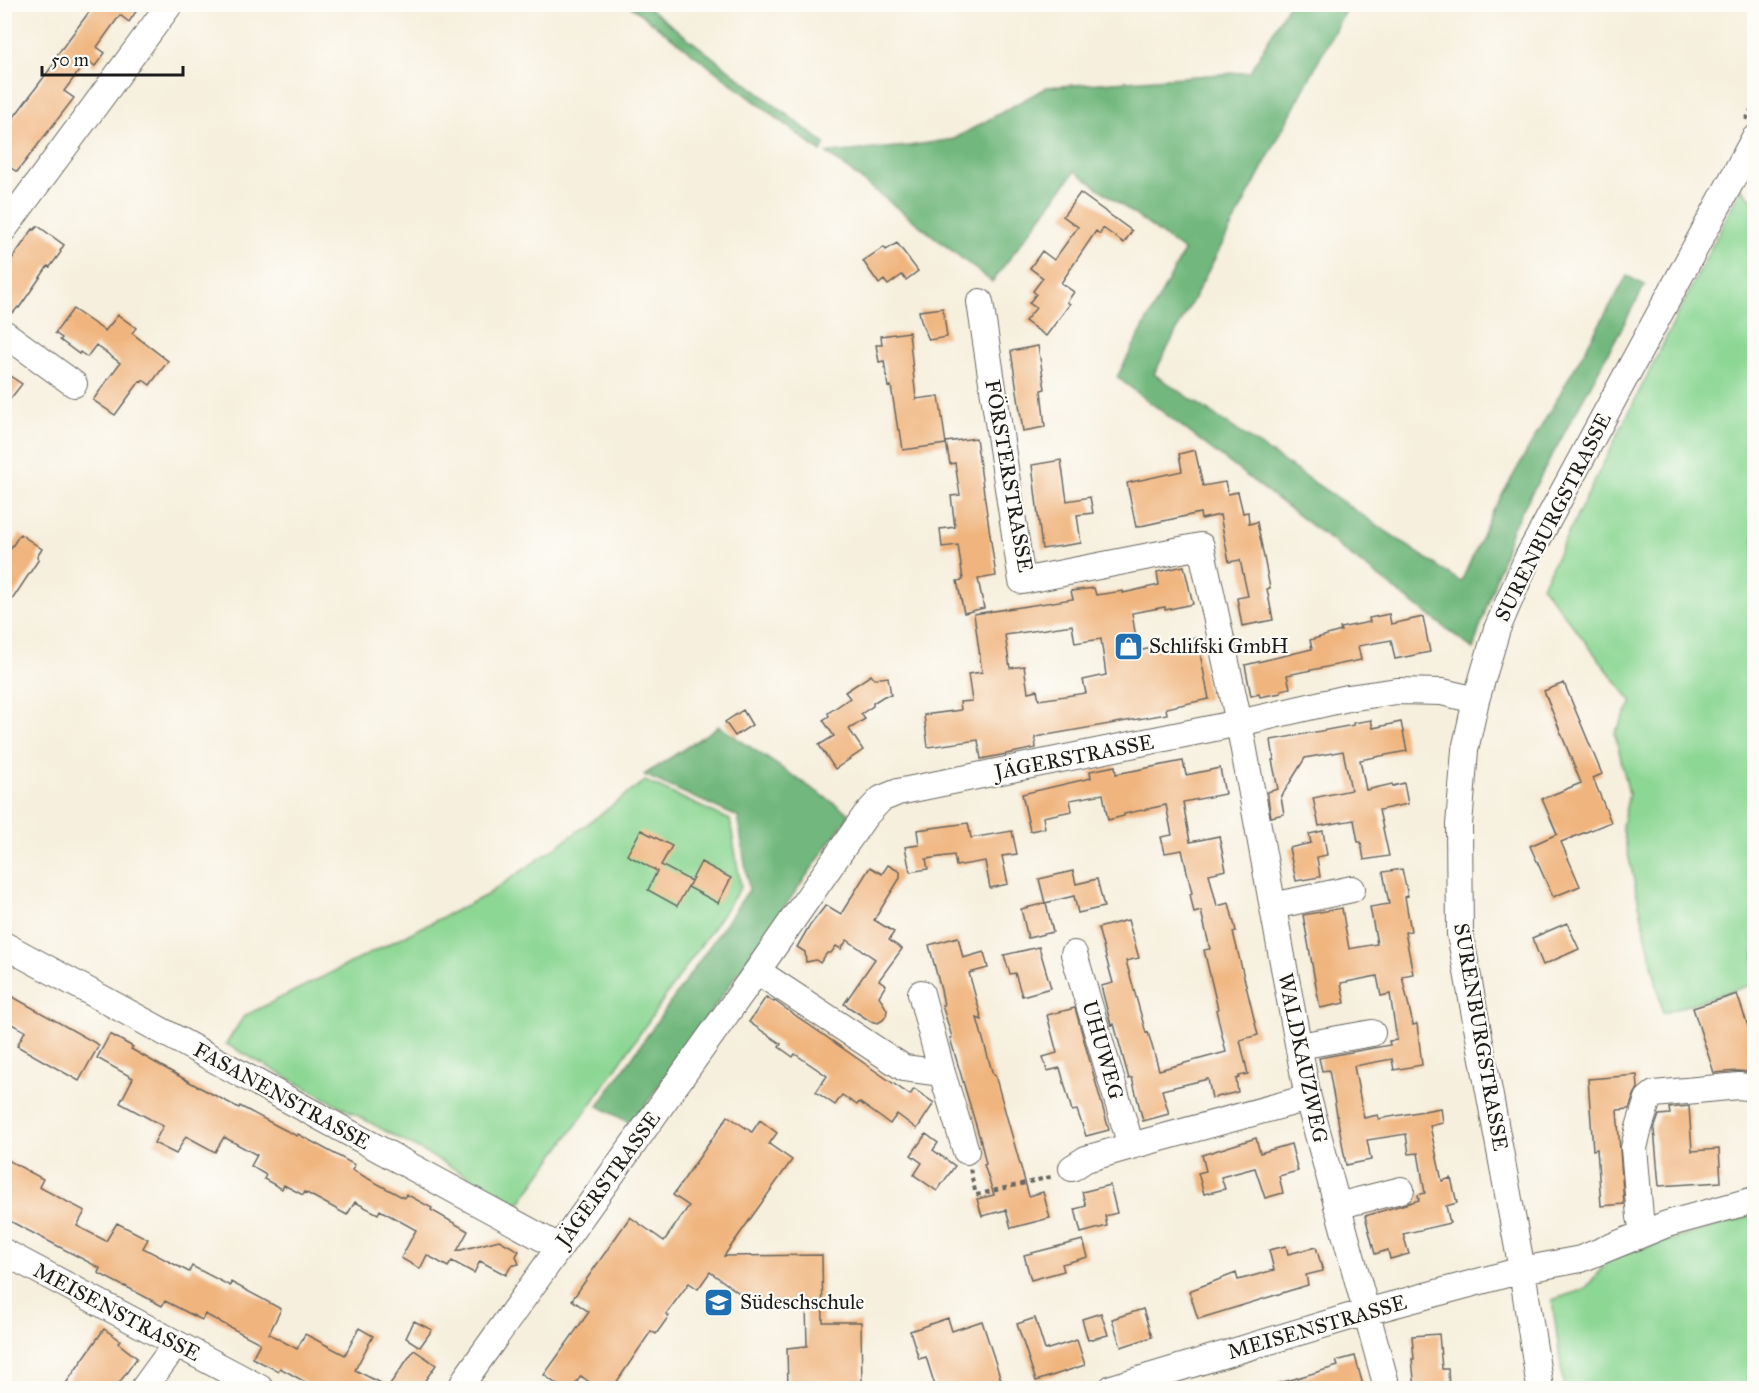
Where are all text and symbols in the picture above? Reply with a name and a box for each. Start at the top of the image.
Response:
scale bar [42,39,183,77]
text: 50 m [51,49,89,71]
street label: FÖRSTERSTRASSE [979,378,1039,574]
street label: SURENBURGSTRASSE [1489,408,1617,626]
shop icon: Schlifski GmbH [1112,630,1144,662]
place label: Schlifski GmbH [1149,633,1289,659]
street label: JÄGERSTRASSE [990,729,1156,786]
street label: SURENBURGSTRASSE [1448,921,1514,1153]
street label: WALDKAUZWEG [1272,971,1334,1145]
street label: UHUWEG [1076,998,1130,1102]
street label: FASANENSTRASSE [189,1037,375,1155]
street label: JÄGERSTRASSE [549,1106,666,1254]
street label: MEISENSTRASSE [29,1257,205,1367]
school or university icon: Südeschschule [703,1286,735,1318]
place label: Südeschschule [740,1289,865,1315]
street label: MEISENSTRASSE [1224,1289,1410,1365]

